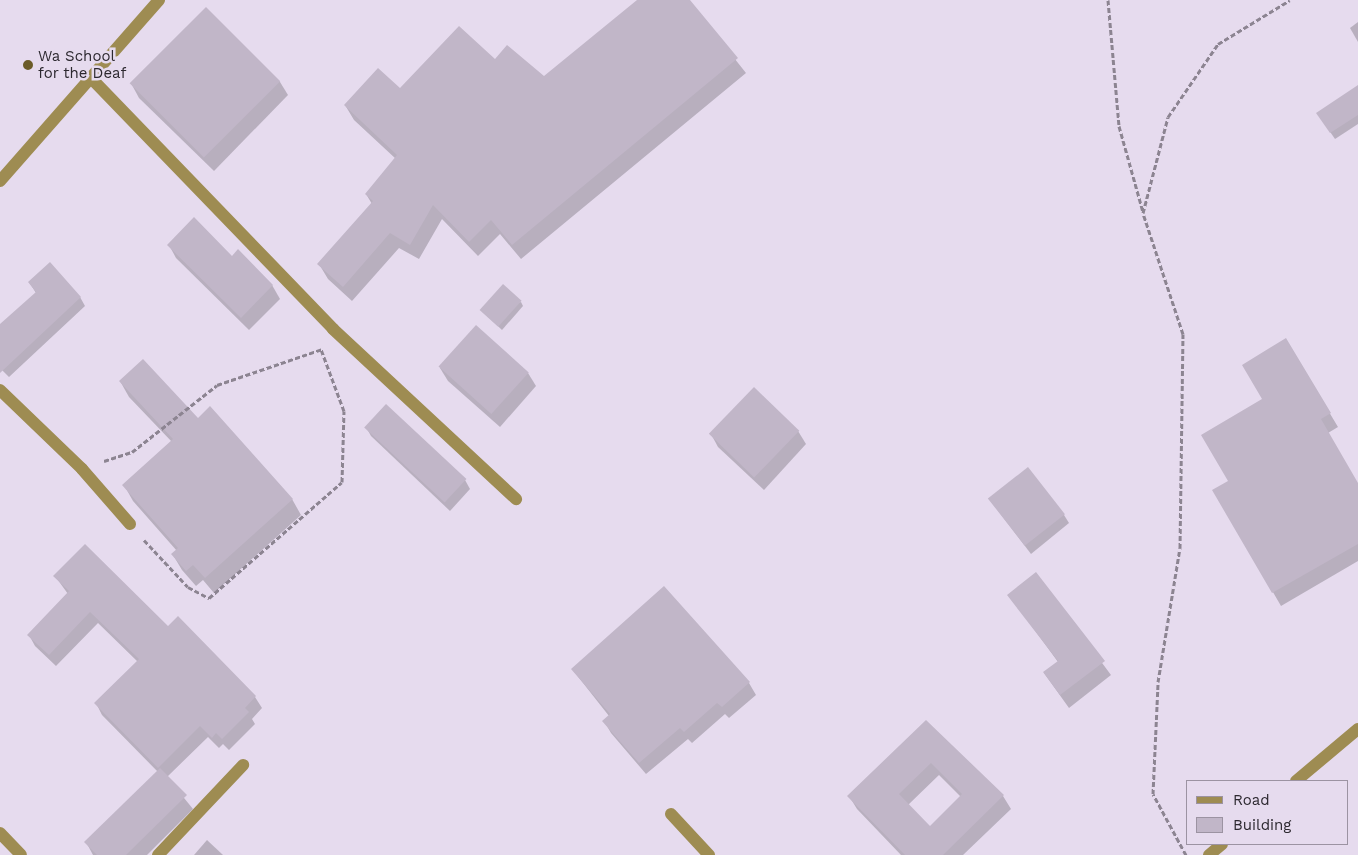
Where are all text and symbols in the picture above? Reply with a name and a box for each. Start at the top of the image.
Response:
place label: Wa School for the Deaf [38,47,127,82]
marker: Wa School for the Deaf [22,59,34,71]
legend [1186,780,1348,845]
text: Road [1233,791,1270,809]
text: Building [1233,816,1291,834]

